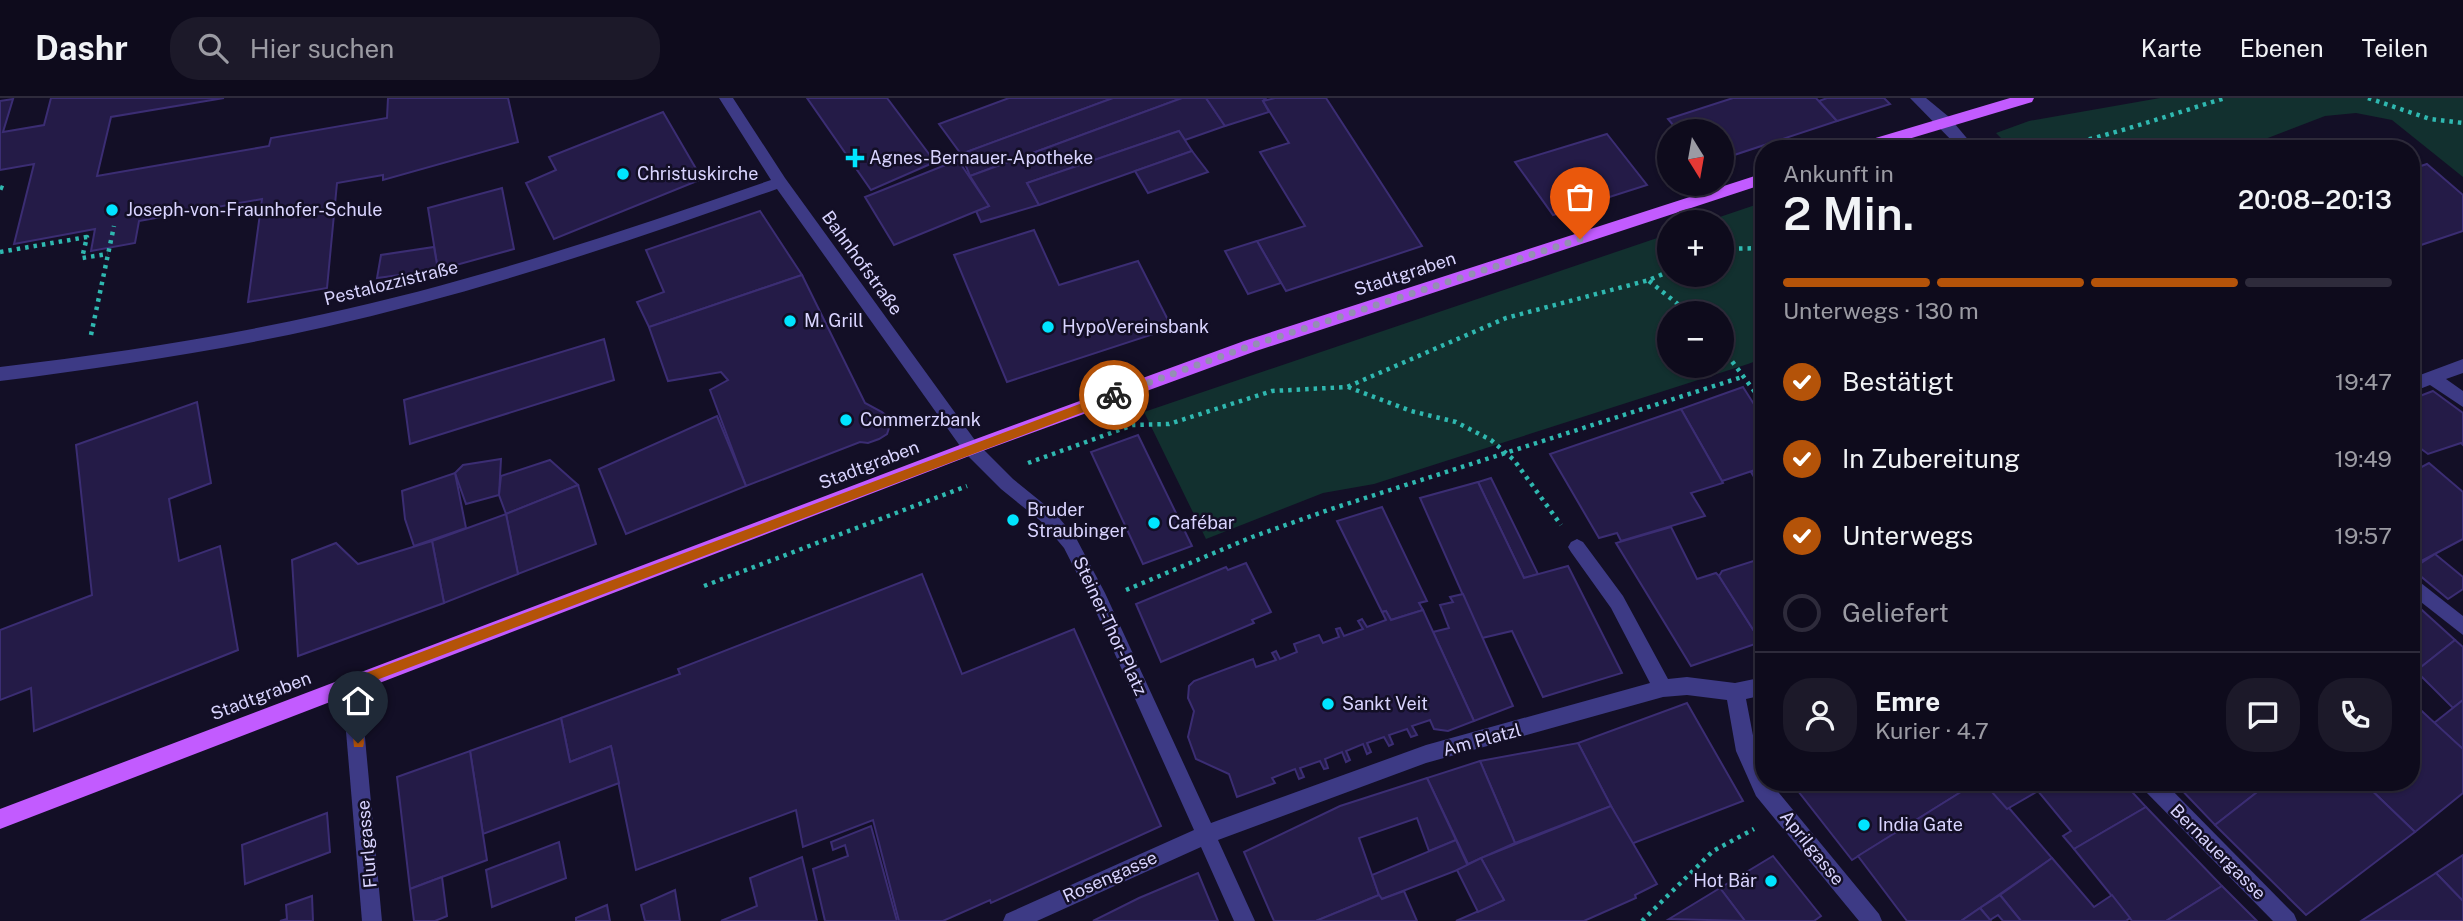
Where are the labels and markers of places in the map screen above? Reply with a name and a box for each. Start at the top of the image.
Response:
place label: Agnes-Bernauer-Apotheke [869,147,1093,168]
marker: Agnes-Bernauer-Apotheke [847,150,863,166]
place label: Christuskirche [637,163,758,184]
marker: Christuskirche [615,166,631,182]
pin [1550,167,1610,239]
place label: Joseph-von-Fraunhofer-Schule [126,199,382,220]
marker: Joseph-von-Fraunhofer-Schule [104,202,120,218]
place label: M. Grill [804,310,864,331]
marker: M. Grill [782,313,798,329]
place label: HypoVereinsbank [1062,316,1209,337]
marker: HypoVereinsbank [1040,319,1056,335]
place label: Commerzbank [860,409,981,430]
marker: Commerzbank [838,412,854,428]
place label: Bruder Straubinger [1027,499,1127,541]
marker: Bruder Straubinger [1005,512,1021,528]
place label: Cafébar [1168,512,1235,533]
marker: Cafébar [1146,515,1162,531]
pin [328,671,388,743]
place label: Sankt Veit [1342,693,1428,714]
marker: Sankt Veit [1320,696,1336,712]
place label: India Gate [1878,814,1963,835]
marker: India Gate [1856,817,1872,833]
place label: Hot Bär [1693,870,1757,891]
marker: Hot Bär [1763,873,1779,889]

